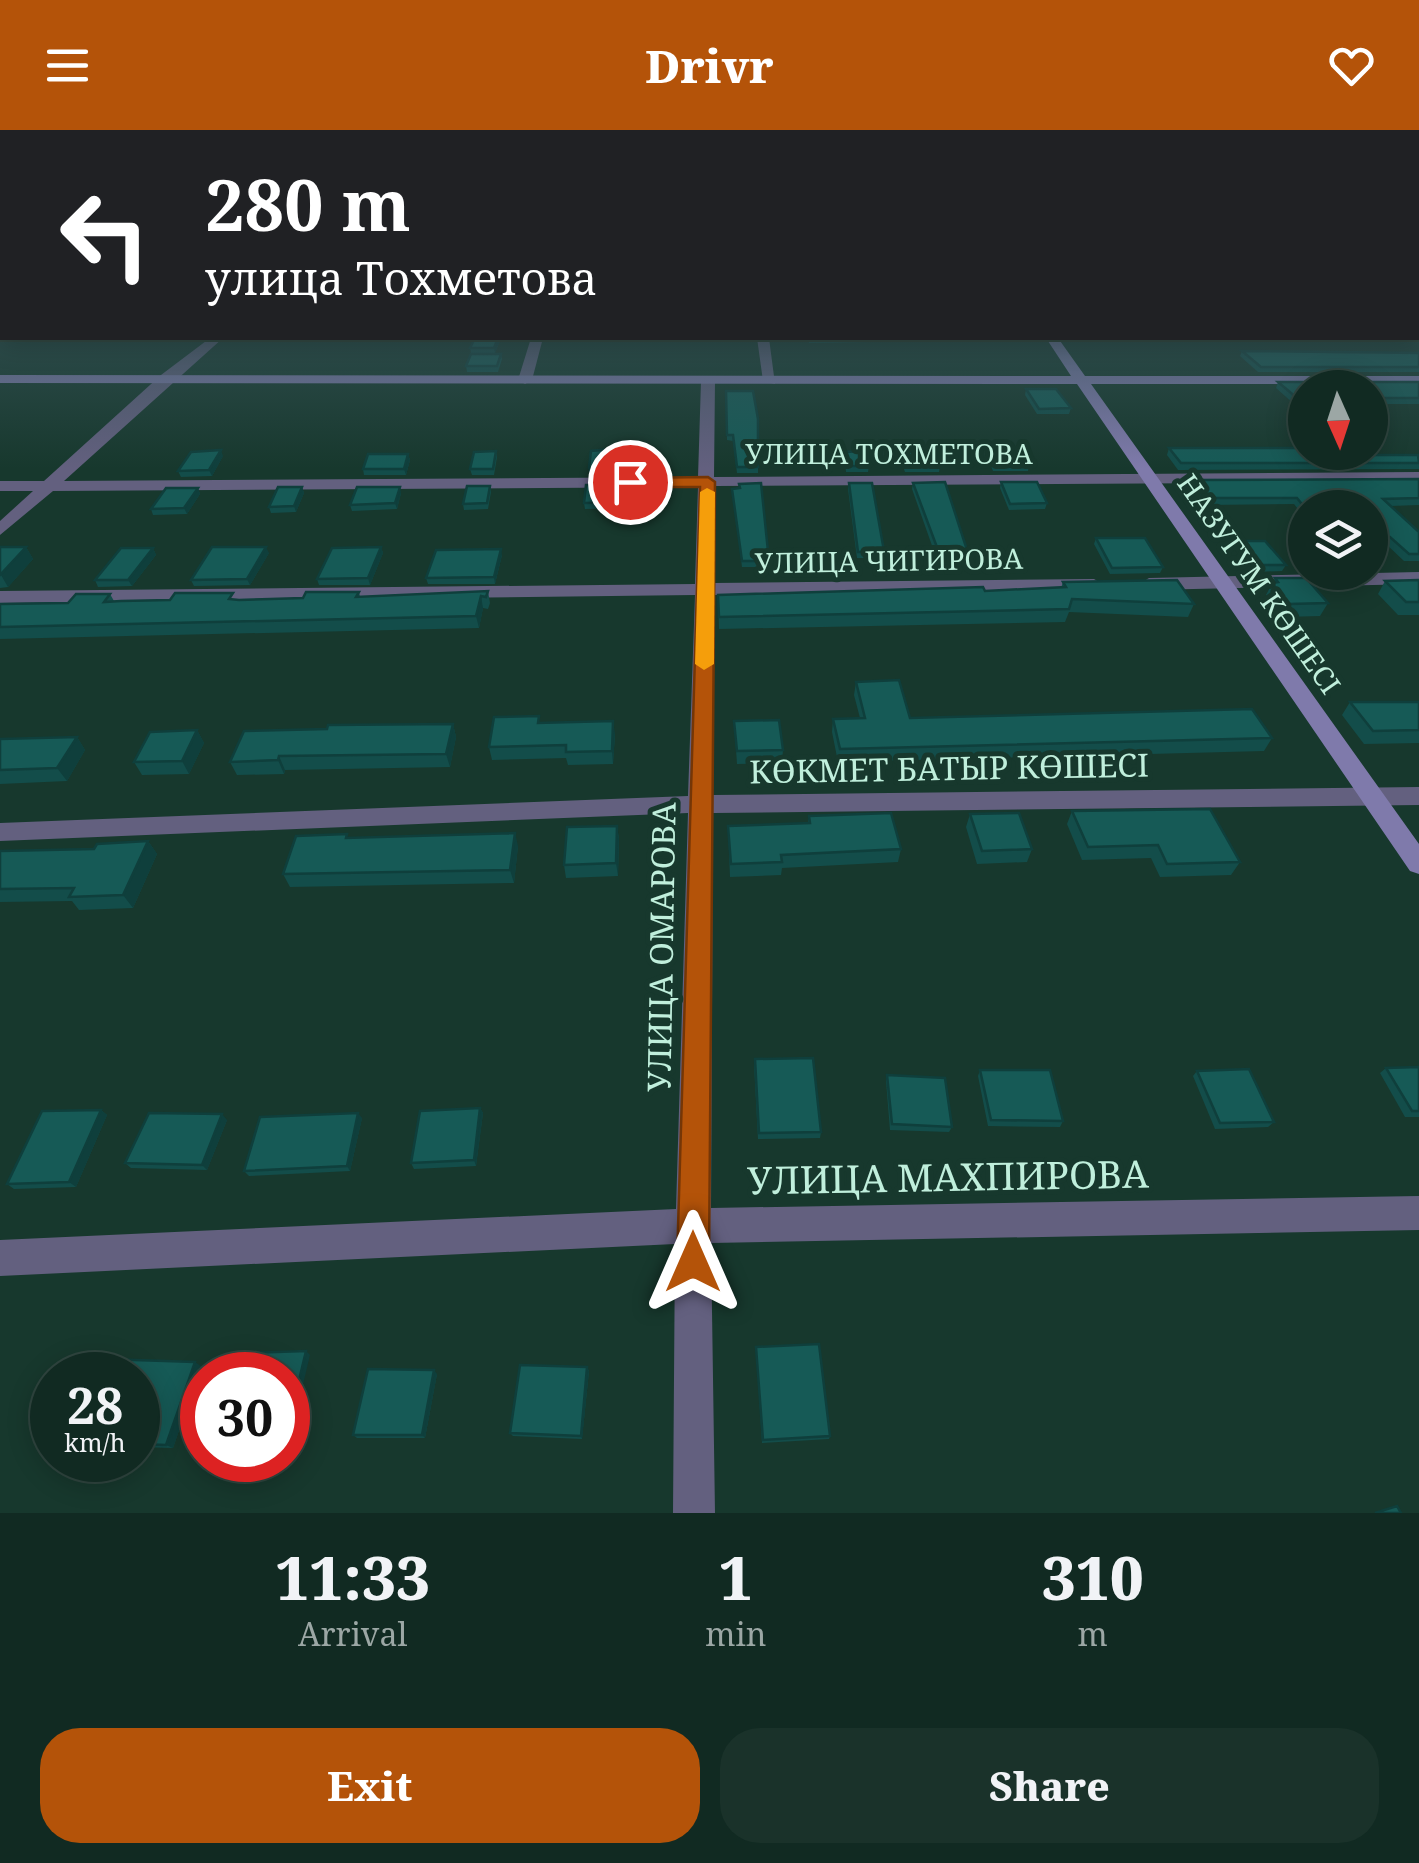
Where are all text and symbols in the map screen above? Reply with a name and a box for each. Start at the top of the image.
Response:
text: Drivr [645,35,774,96]
icon: menu [40,38,95,93]
icon: heart [1324,38,1379,93]
text: 280 m [205,156,411,252]
icon: left [40,170,170,300]
text: улица Тохметова [205,247,597,308]
north arrow [1288,370,1388,470]
map controls [1288,370,1388,590]
street label: УЛИЦА ТОХМЕТОВА [745,434,1033,472]
pin [588,440,673,525]
icon: arrive [603,455,658,510]
street label: НАЗУГУМ КӨШЕСІ [1170,466,1350,701]
button: layers [1288,490,1388,590]
street label: УЛИЦА ЧИГИРОВА [754,539,1024,581]
street label: КӨКМЕТ БАТЫР КӨШЕСІ [749,743,1149,792]
street label: УЛИЦА ОМАРОВА [636,801,685,1092]
street label: УЛИЦА МАХПИРОВА [747,1146,1149,1206]
position arrow [641,1210,745,1314]
speed limit sign: 30 [180,1352,310,1482]
text: 28 [67,1371,123,1439]
text: km/h [64,1425,126,1459]
text: 11:33 [275,1536,430,1618]
text: 1 [719,1536,753,1618]
text: 310 [1042,1536,1144,1618]
text: Arrival [298,1612,407,1655]
text: min [705,1612,766,1655]
text: m [1078,1612,1108,1655]
button: Exit [40,1728,700,1843]
button: Share [720,1728,1379,1843]

